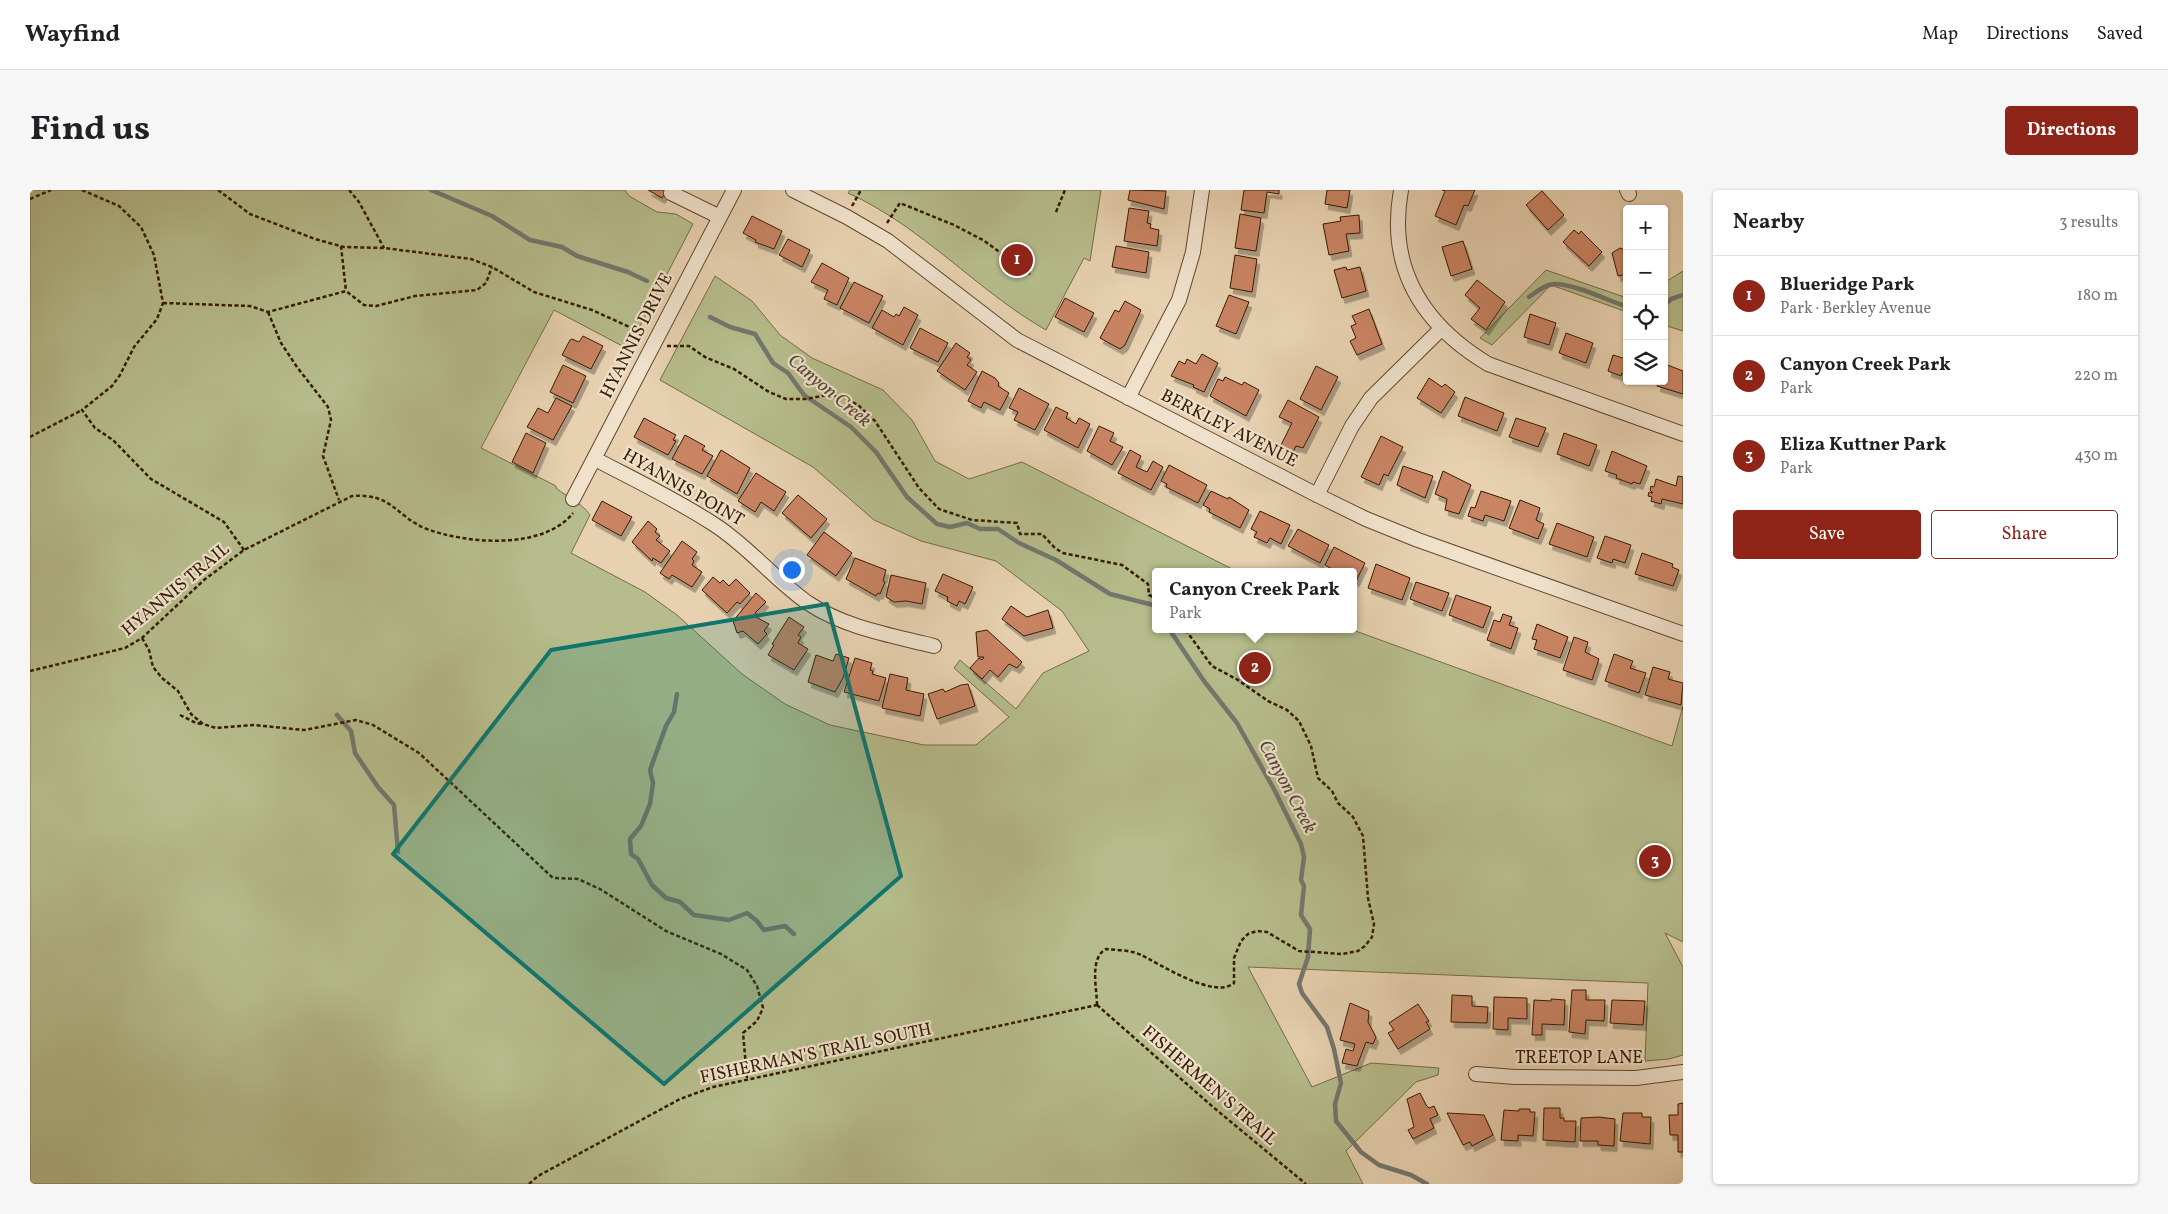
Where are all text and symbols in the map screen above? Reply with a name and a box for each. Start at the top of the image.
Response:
text: Wayfind [25,18,120,52]
text: Map [1922,22,1958,47]
text: Directions [1986,22,2069,47]
text: Saved [2097,22,2143,47]
text: Find us [30,106,150,154]
button: Directions [2005,106,2138,155]
map controls [1623,205,1668,385]
button: + [1623,205,1668,250]
text: Nearby [1733,208,1804,237]
text: 3 results [2059,212,2118,234]
pin: 1 [1001,241,1033,279]
button: − [1623,250,1668,295]
street label: HYANNIS DRIVE [595,269,680,403]
text: Blueridge Park [1780,272,1915,298]
text: 1 [1746,285,1752,307]
text: 180 m [2077,285,2118,307]
button: locate [1623,295,1668,340]
text: Park · Berkley Avenue [1780,298,1931,320]
button: layers [1623,340,1668,385]
water label: Canyon Creek [781,348,877,434]
text: Canyon Creek Park [1780,352,1951,378]
text: 2 [1745,365,1753,387]
text: 220 m [2074,365,2118,387]
text: Park [1780,378,1813,400]
street label: BERKLEY AVENUE [1156,384,1302,474]
text: Eliza Kuttner Park [1780,432,1946,458]
street label: HYANNIS POINT [618,443,749,533]
text: 3 [1745,445,1753,467]
text: 430 m [2074,445,2118,467]
text: Park [1780,458,1813,480]
button: Save [1733,510,1921,559]
button: Share [1931,510,2118,559]
street label: HYANNIS TRAIL [117,537,235,643]
your location [779,557,805,583]
popup [1152,568,1357,633]
text: Canyon Creek Park [1169,577,1340,603]
text: Park [1169,603,1202,625]
pin: 2 [1239,649,1271,687]
water label: Canyon Creek [1252,736,1323,838]
pin: 3 [1639,842,1671,880]
street label: FISHERMAN'S TRAIL SOUTH [698,1017,934,1091]
street label: FISHERMEN'S TRAIL [1136,1020,1282,1152]
street label: TREETOP LANE [1515,1046,1643,1071]

